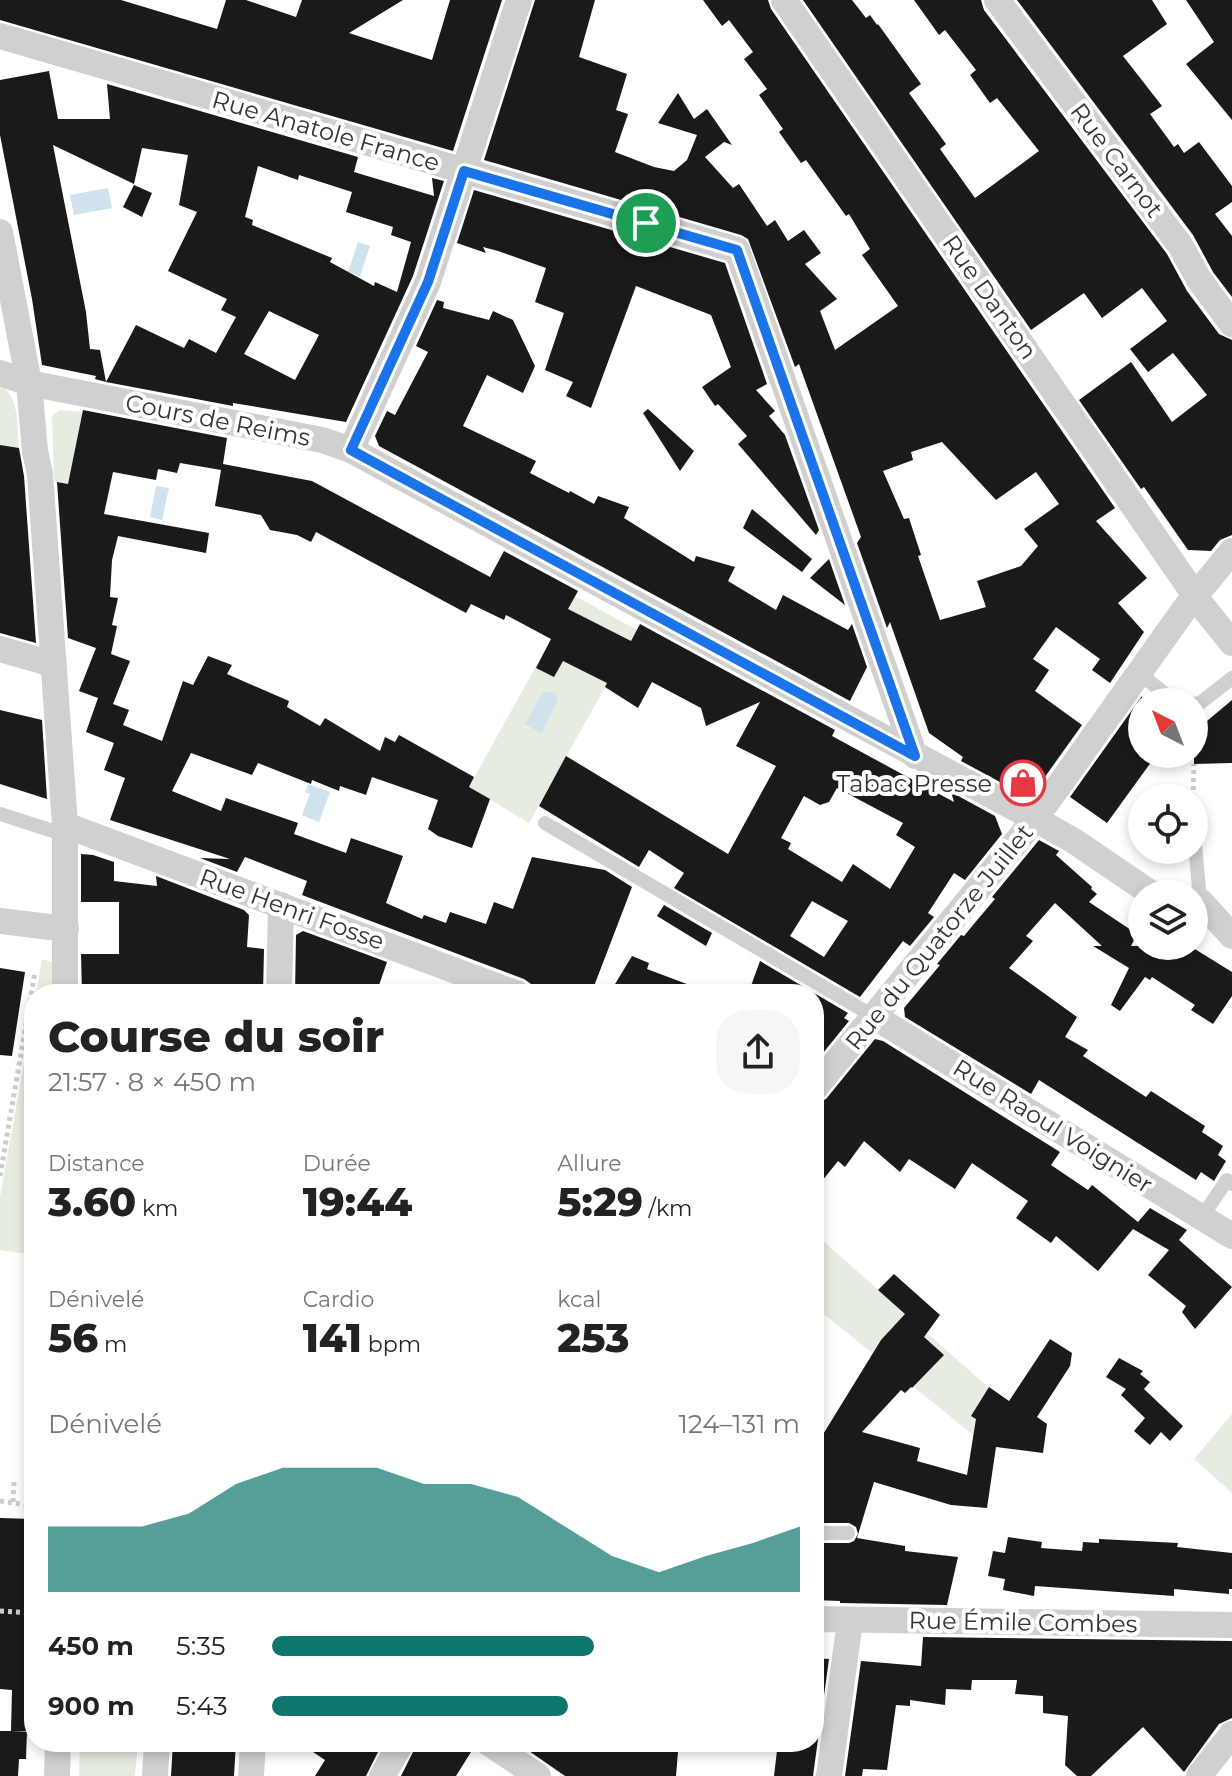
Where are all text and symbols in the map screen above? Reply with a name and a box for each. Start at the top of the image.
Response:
street label: Rue Anatole France [209,85,443,177]
street label: Rue Carnot [1065,97,1170,223]
pin [612,189,680,257]
icon: arrive [624,201,668,245]
street label: Rue Danton [937,229,1043,365]
street label: Cours de Reims [123,388,313,452]
north arrow [1128,688,1208,768]
map controls [1128,688,1208,960]
shop icon: Tabac Presse [999,759,1047,807]
place label: Tabac Presse [836,769,992,798]
button: locate [1128,784,1208,864]
street label: Rue du Quatorze Juillet [839,818,1039,1056]
street label: Rue Henri Fosse [196,862,388,956]
button: layers [1128,880,1208,960]
text: Course du soir [48,1009,384,1063]
button: share [716,1010,800,1094]
street label: Rue Raoul Voignier [948,1053,1158,1199]
text: 21:57 · 8 × 450 m [48,1066,256,1098]
text: Distance [48,1150,145,1177]
text: Durée [303,1150,371,1177]
text: Allure [557,1150,622,1177]
text: 3.60 [48,1177,136,1226]
text: 19:44 [303,1177,412,1226]
text: 5:29 [557,1177,643,1226]
text: km [136,1195,178,1222]
text: /km [643,1195,692,1222]
text: Dénivelé [48,1286,144,1313]
text: Cardio [303,1286,374,1313]
text: kcal [557,1286,601,1313]
text: 56 [48,1313,98,1362]
text: 141 [303,1313,362,1362]
text: 253 [557,1313,630,1362]
text: m [98,1331,127,1358]
text: bpm [362,1331,421,1358]
text: Dénivelé [48,1408,162,1440]
text: 124–131 m [679,1408,800,1440]
street label: Rue Émile Combes [908,1606,1138,1638]
text: 450 m [48,1630,134,1662]
text: 5:35 [176,1630,225,1662]
text: 900 m [48,1690,135,1722]
text: 5:43 [176,1690,228,1722]

